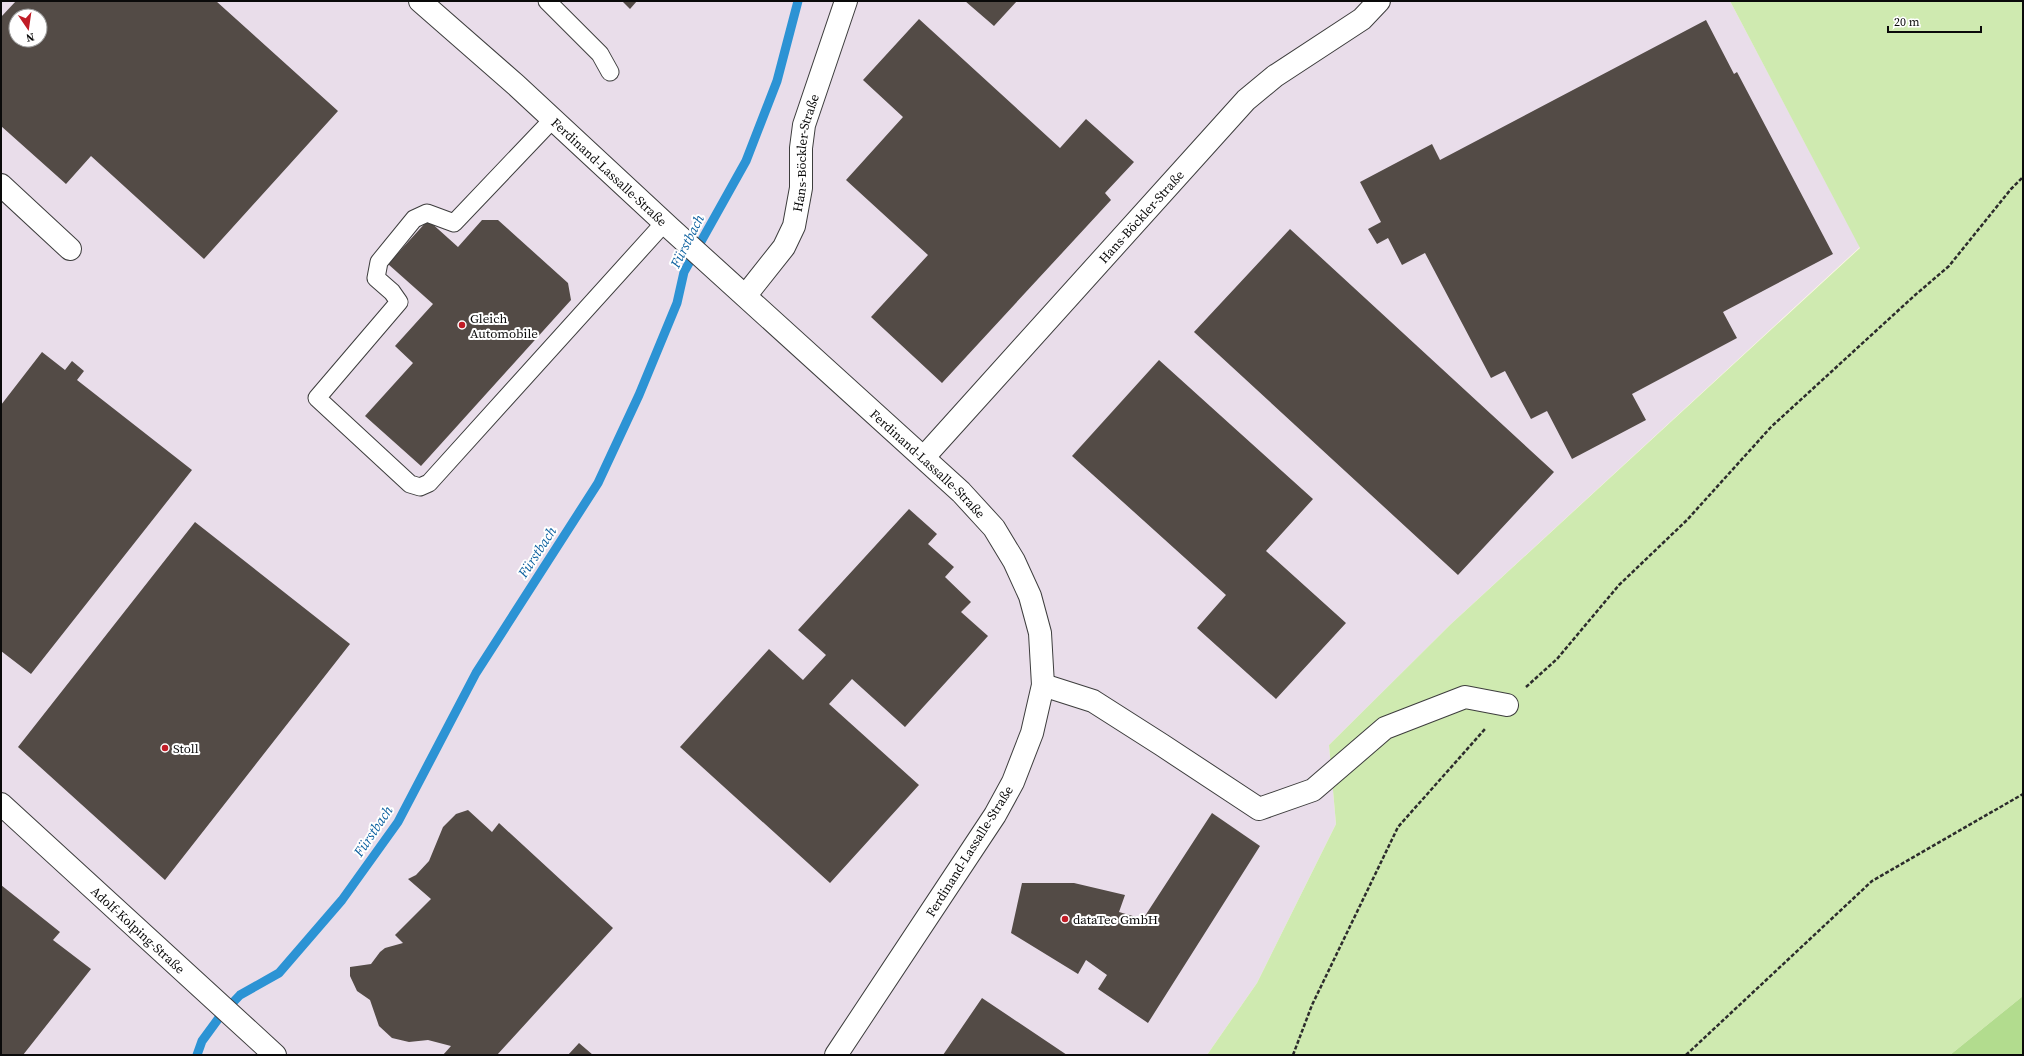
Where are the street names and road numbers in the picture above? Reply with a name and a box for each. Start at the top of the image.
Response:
street label: Hans-Böckler-Straße [789,91,823,213]
street label: Ferdinand-Lassalle-Straße [548,114,671,230]
street label: Hans-Böckler-Straße [1095,166,1188,267]
street label: Ferdinand-Lassalle-Straße [866,406,989,522]
street label: Ferdinand-Lassalle-Straße [922,782,1017,920]
street label: Adolf-Kolping-Straße [87,883,189,978]

